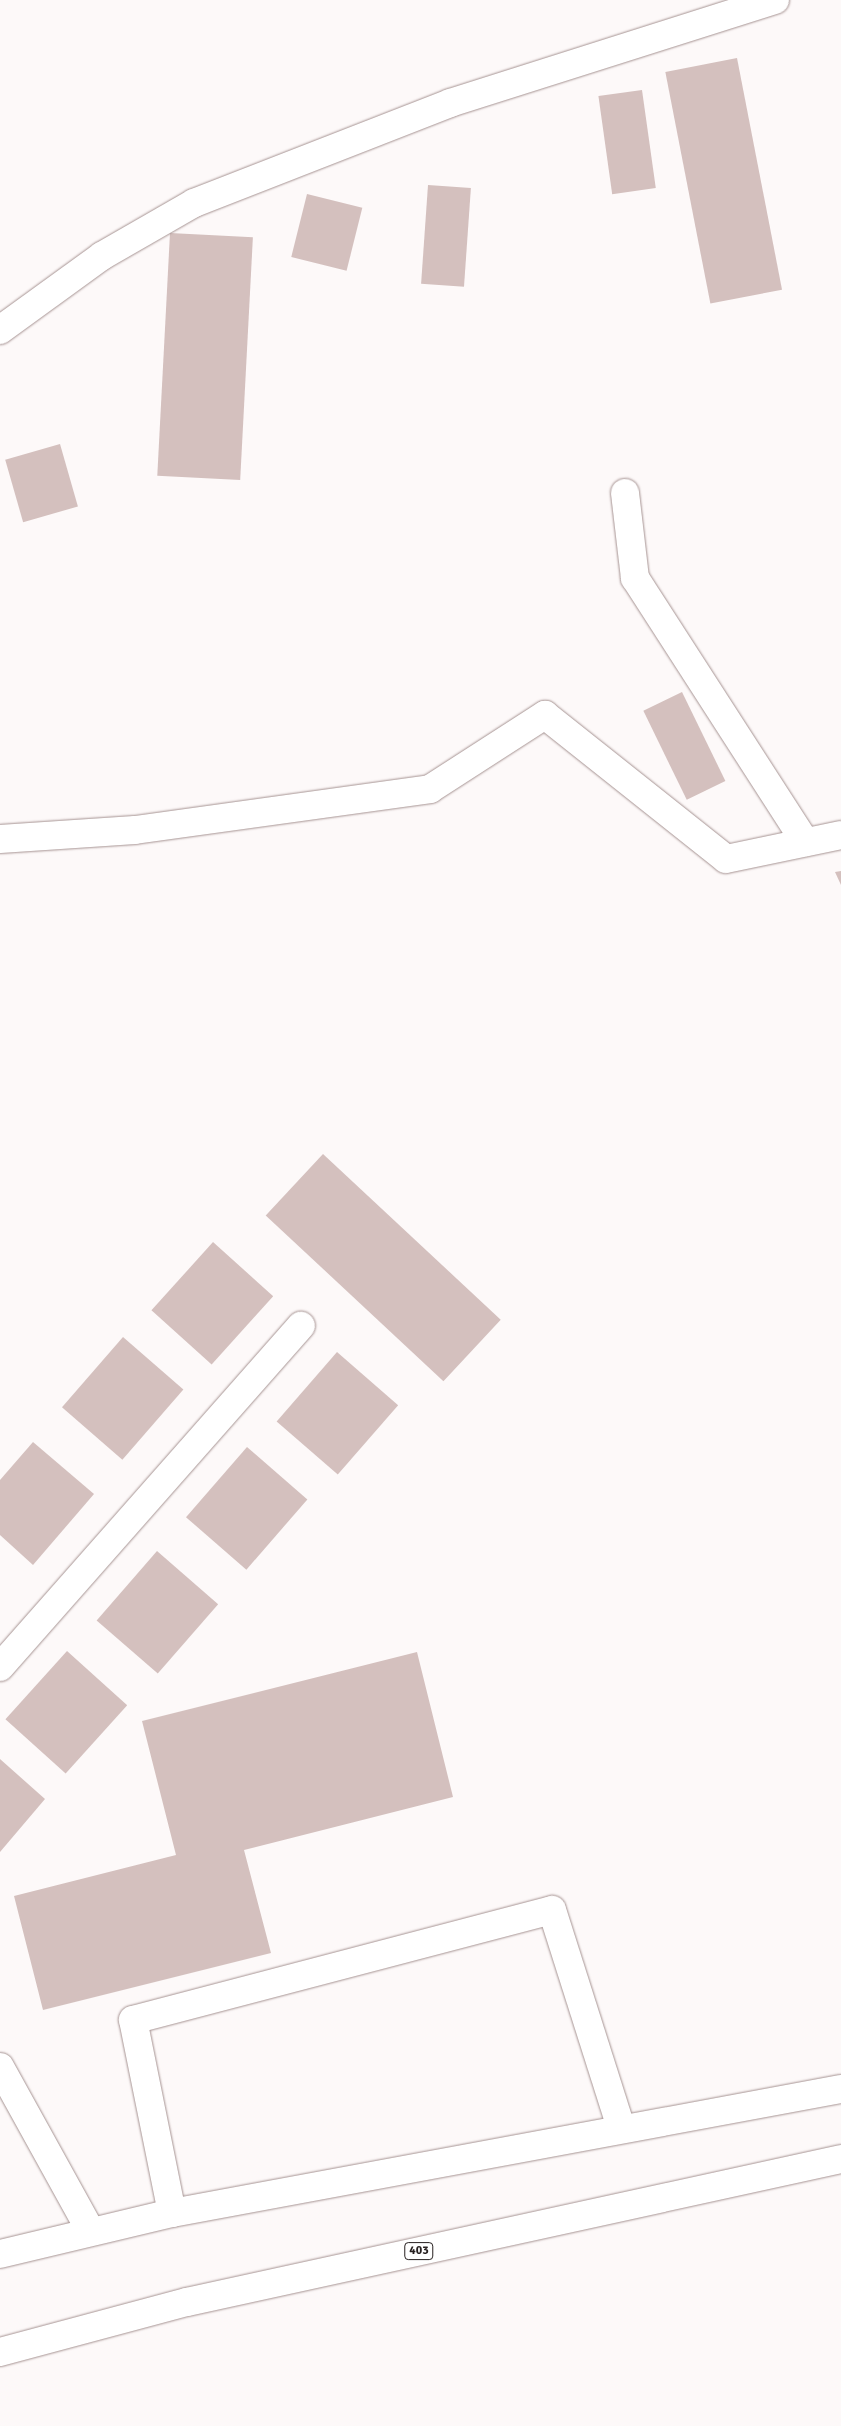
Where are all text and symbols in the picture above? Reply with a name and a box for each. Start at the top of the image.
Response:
road number: 403 [404,2242,434,2260]

